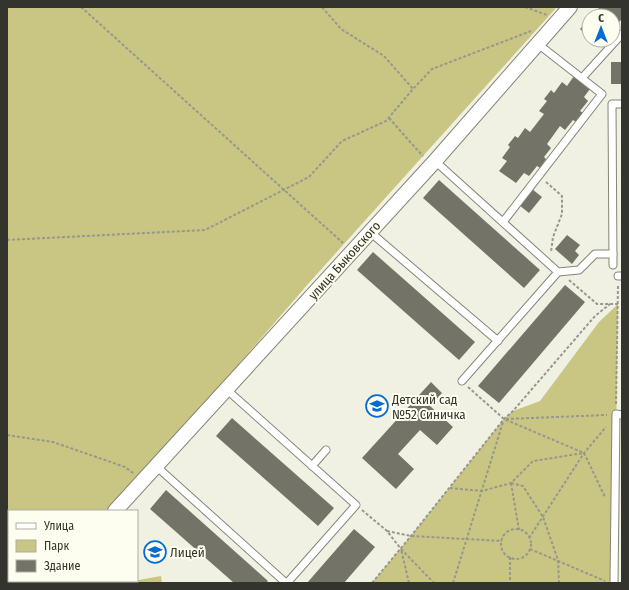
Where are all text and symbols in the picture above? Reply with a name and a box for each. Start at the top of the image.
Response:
north arrow [581,8,621,48]
text: С [598,12,604,25]
street label: улица Быковского [305,218,384,303]
place label: Детский сад №52 Синичка [391,392,466,422]
school or university icon: Детский сад №52 Синичка [364,393,390,419]
legend [8,510,138,582]
text: Улица [43,519,74,533]
text: Парк [44,539,70,553]
school or university icon: Лицей [142,539,168,565]
place label: Лицей [170,545,205,560]
text: Здание [44,559,80,573]

